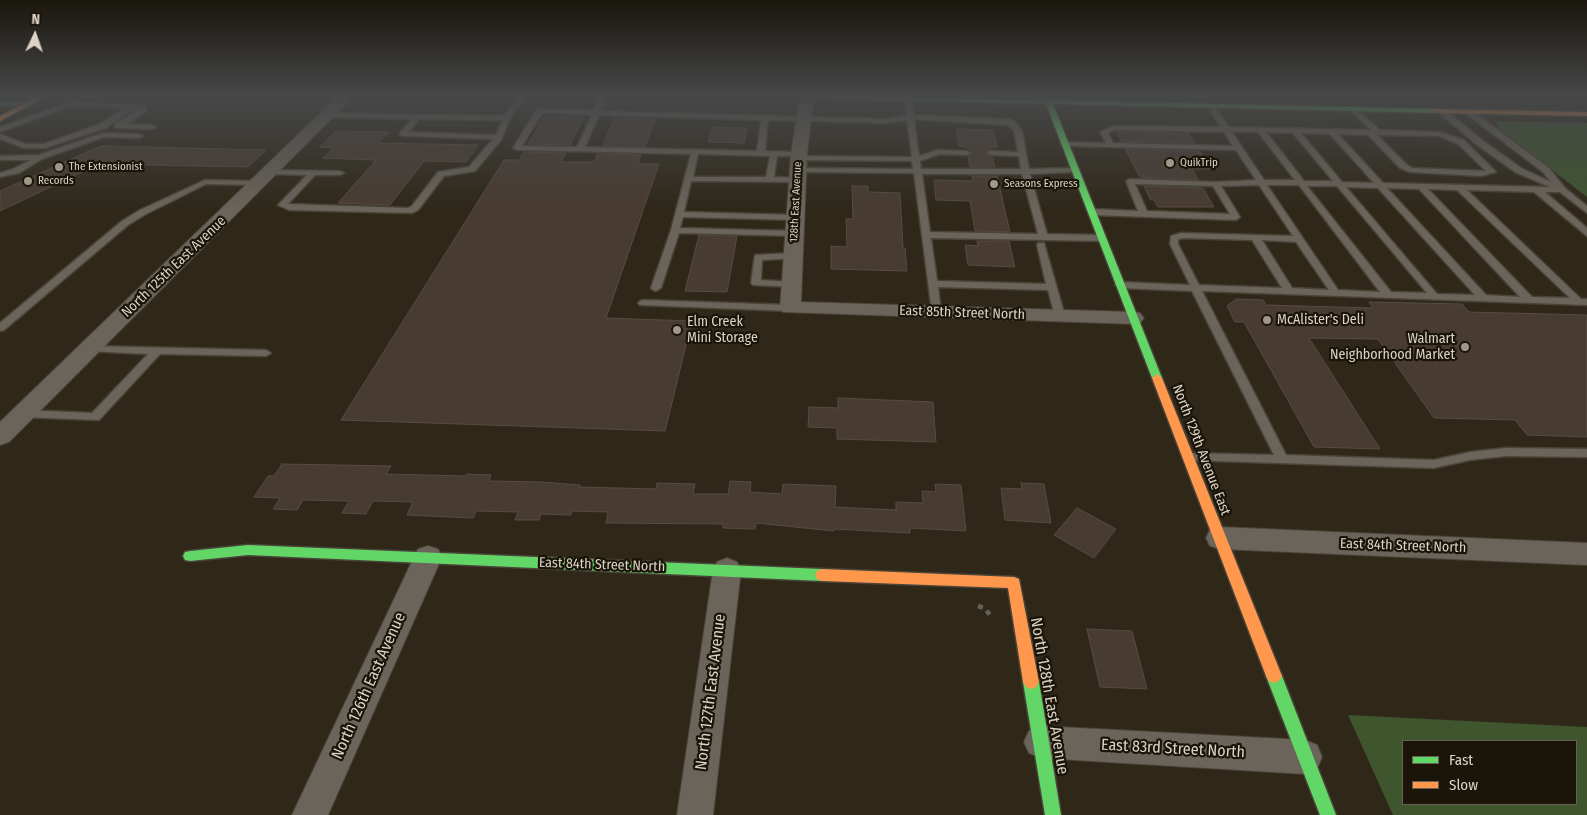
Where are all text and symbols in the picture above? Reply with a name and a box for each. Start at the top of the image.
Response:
north arrow [10,10,60,60]
text: N [31,11,40,28]
place label: QuikTrip [1180,156,1218,170]
marker: QuikTrip [1164,157,1176,169]
place label: The Extensionist [69,160,143,174]
marker: The Extensionist [53,161,65,173]
street label: 128th East Avenue [787,161,805,243]
place label: Records [38,174,74,188]
marker: Records [22,175,34,187]
place label: Seasons Express [1004,177,1078,191]
marker: Seasons Express [988,178,1000,190]
street label: North 125th East Avenue [118,213,230,321]
street label: East 85th Street North [899,302,1025,324]
place label: McAlister's Deli [1277,312,1364,328]
place label: Elm Creek Mini Storage [687,314,758,347]
marker: McAlister's Deli [1261,314,1273,326]
marker: Elm Creek Mini Storage [671,324,683,336]
place label: Walmart Neighborhood Market [1330,331,1455,364]
marker: Walmart Neighborhood Market [1459,341,1471,353]
street label: North 129th Avenue East [1168,382,1234,518]
street label: East 84th Street North [1340,535,1466,557]
street label: East 84th Street North [539,554,665,576]
street label: North 126th East Avenue [328,610,410,762]
street label: North 127th East Avenue [692,613,730,771]
street label: North 128th East Avenue [1026,616,1072,776]
street label: East 83rd Street North [1101,736,1245,762]
legend [1402,740,1577,805]
text: Fast [1449,751,1473,769]
text: Slow [1449,776,1478,794]

